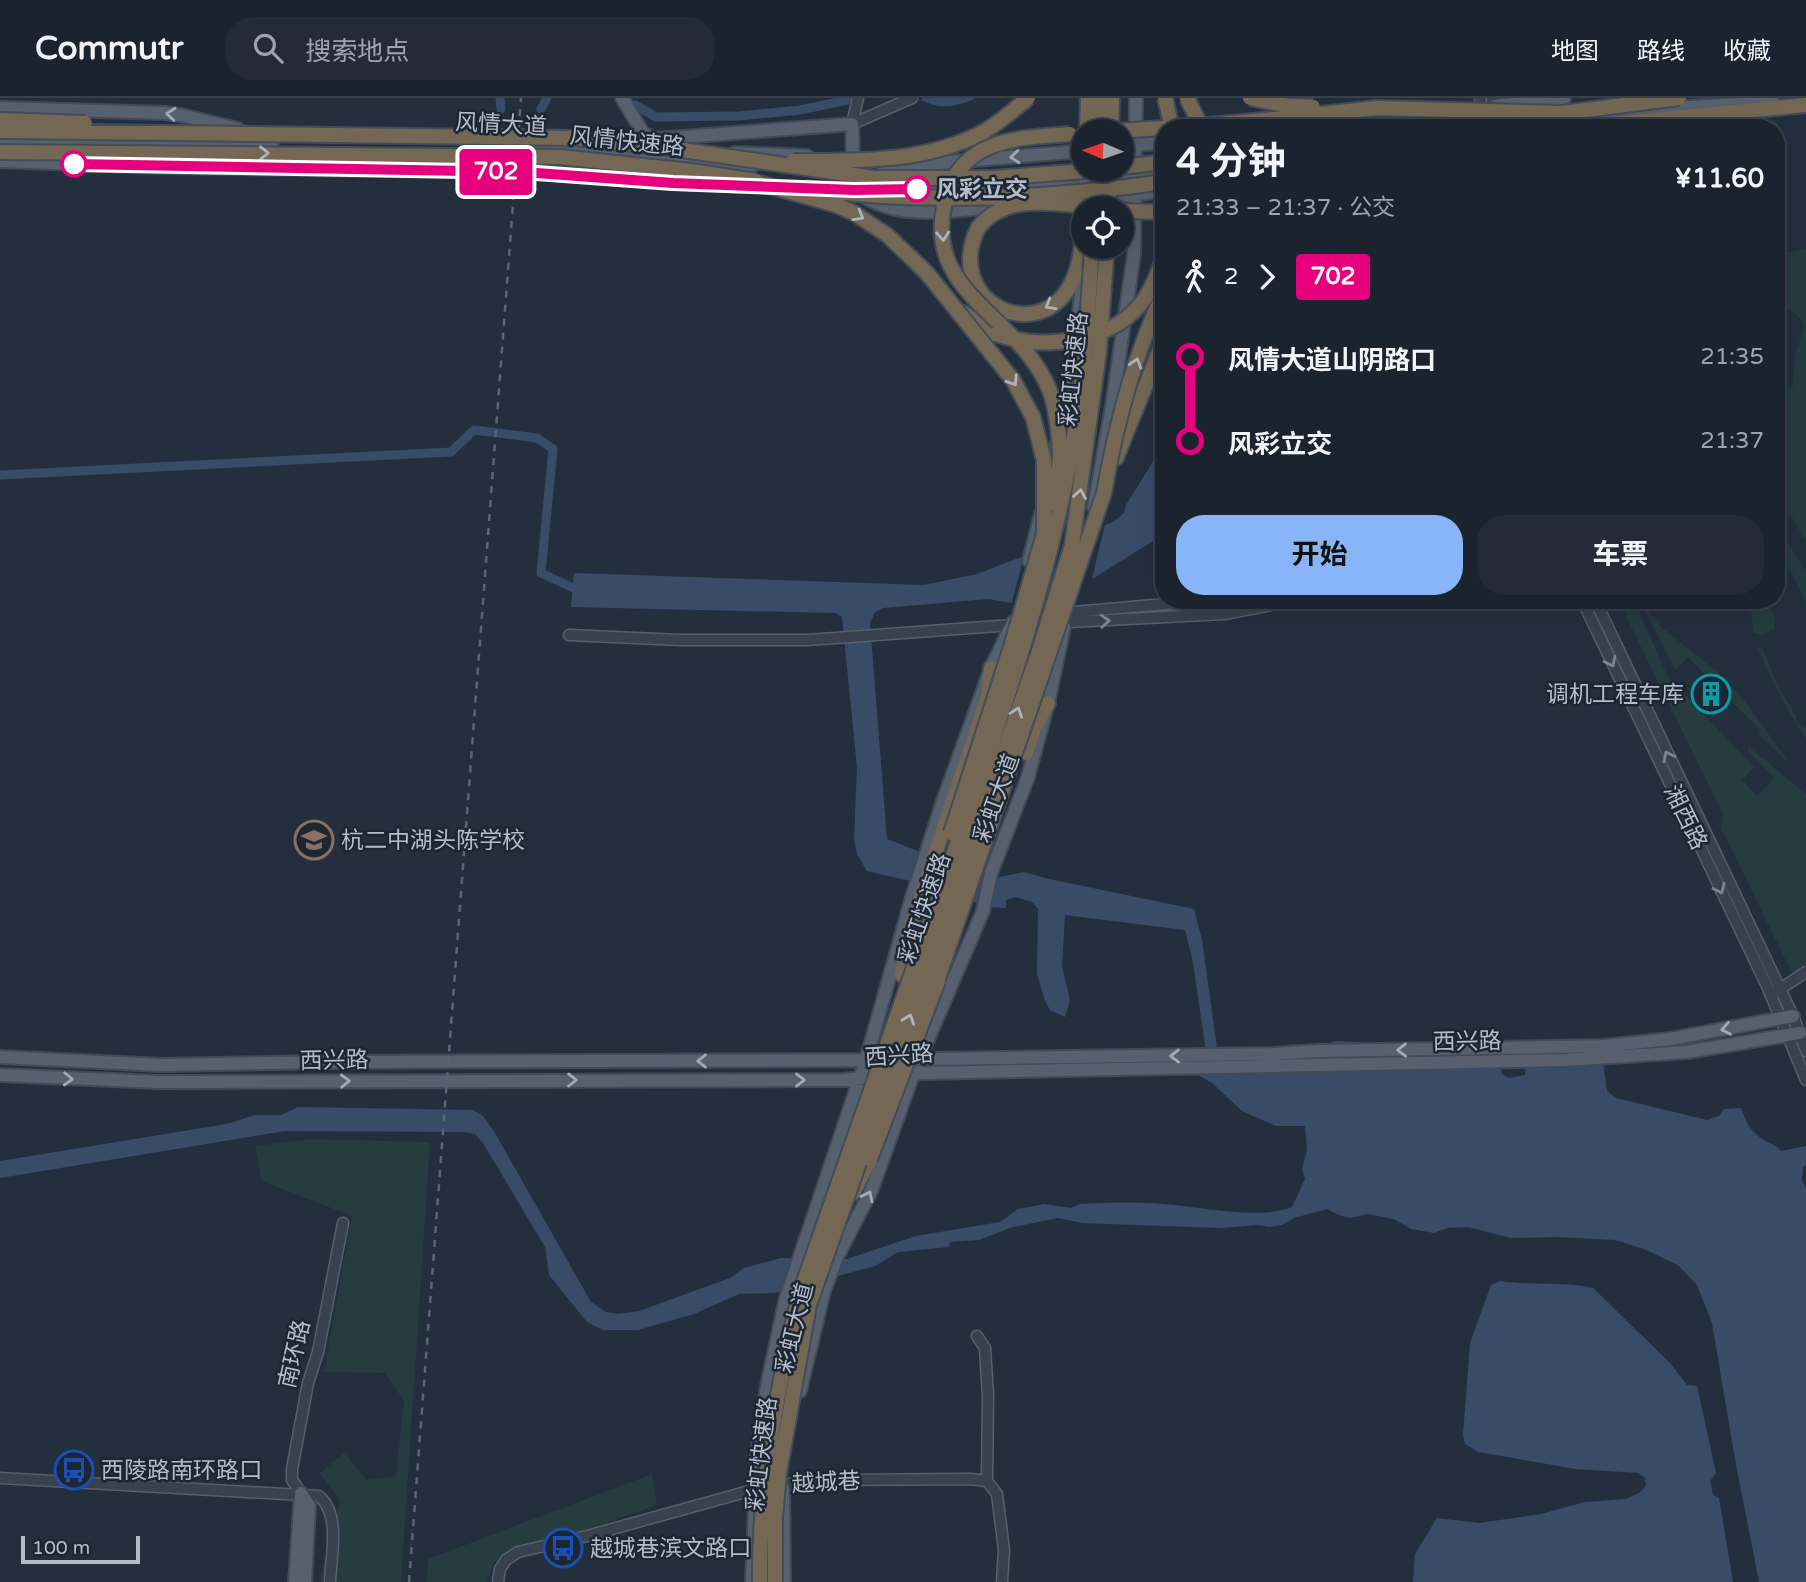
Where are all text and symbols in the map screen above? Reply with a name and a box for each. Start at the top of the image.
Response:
search box [225,17,715,80]
text: Commutr [35,29,183,68]
icon: search [249,29,287,67]
text: 搜索地点 [305,36,409,67]
text: 地图 [1551,37,1599,66]
text: 路线 [1637,37,1685,66]
text: 收藏 [1723,37,1771,66]
one-way arrow [166,107,177,122]
street label: 风情大道 [454,109,548,141]
north arrow [1071,119,1134,182]
map controls [1071,119,1134,259]
street label: 风情快速路 [568,122,686,162]
text: 4 分钟 [1176,139,1286,185]
one-way arrow [259,145,270,161]
line badge: 702 [456,149,536,195]
one-way arrow [1009,149,1020,164]
unlabelled marker [61,151,87,177]
text: 702 [473,157,519,186]
text: ¥11.60 [1675,163,1764,194]
marker: 风彩立交 [904,176,930,202]
place label: 风彩立交 [936,176,1028,204]
text: 21:33 – 21:37 · 公交 [1176,194,1395,222]
button: locate [1071,196,1134,259]
one-way arrow [851,208,864,221]
one-way arrow [935,230,950,241]
icon: walk [1176,258,1214,296]
icon: forward [1248,258,1286,296]
text: 702 [1310,262,1356,291]
text: 2 [1224,263,1238,291]
one-way arrow [1044,297,1057,310]
street label: 彩虹快速路 [1054,310,1094,428]
text: 21:35 [1700,343,1764,371]
text: 风情大道山阴路口 [1228,345,1436,376]
one-way arrow [1128,357,1142,369]
one-way arrow [1004,374,1017,387]
text: 21:37 [1700,427,1764,455]
text: 风彩立交 [1228,429,1332,460]
one-way arrow [1072,488,1087,500]
button: 开始 [1176,515,1463,595]
button: 车票 [1477,515,1764,595]
one-way arrow [1100,613,1111,628]
one-way arrow [1602,655,1616,667]
building icon: 调机工程车库 [1690,673,1732,715]
place label: 调机工程车库 [1546,681,1684,709]
one-way arrow [1009,707,1023,719]
street label: 彩虹大道 [968,750,1026,846]
one-way arrow [1662,751,1676,763]
street label: 湘西路 [1657,780,1713,855]
school or university icon: 杭二中湖头陈学校 [293,819,335,861]
place label: 杭二中湖头陈学校 [341,827,525,855]
street label: 彩虹快速路 [893,849,957,967]
one-way arrow [1712,882,1726,894]
one-way arrow [901,1014,915,1026]
one-way arrow [1720,1021,1732,1036]
street label: 西兴路 [1432,1027,1502,1057]
street label: 西兴路 [864,1040,934,1072]
one-way arrow [1396,1042,1407,1058]
street label: 西兴路 [299,1046,369,1076]
one-way arrow [1169,1048,1179,1064]
one-way arrow [696,1053,707,1069]
one-way arrow [63,1072,74,1087]
one-way arrow [567,1072,578,1088]
one-way arrow [795,1072,805,1088]
one-way arrow [340,1073,350,1089]
one-way arrow [860,1191,874,1203]
street label: 彩虹大道 [770,1280,820,1376]
street label: 南环路 [274,1317,316,1391]
street label: 彩虹快速路 [741,1395,783,1513]
bus stop icon: 西陵路南环路口 [53,1449,95,1491]
place label: 西陵路南环路口 [101,1457,262,1485]
street label: 越城巷 [791,1467,861,1499]
bus stop icon: 越城巷滨文路口 [542,1527,584,1569]
scale bar [21,1533,140,1565]
place label: 越城巷滨文路口 [590,1535,751,1563]
text: 100 m [32,1537,90,1559]

